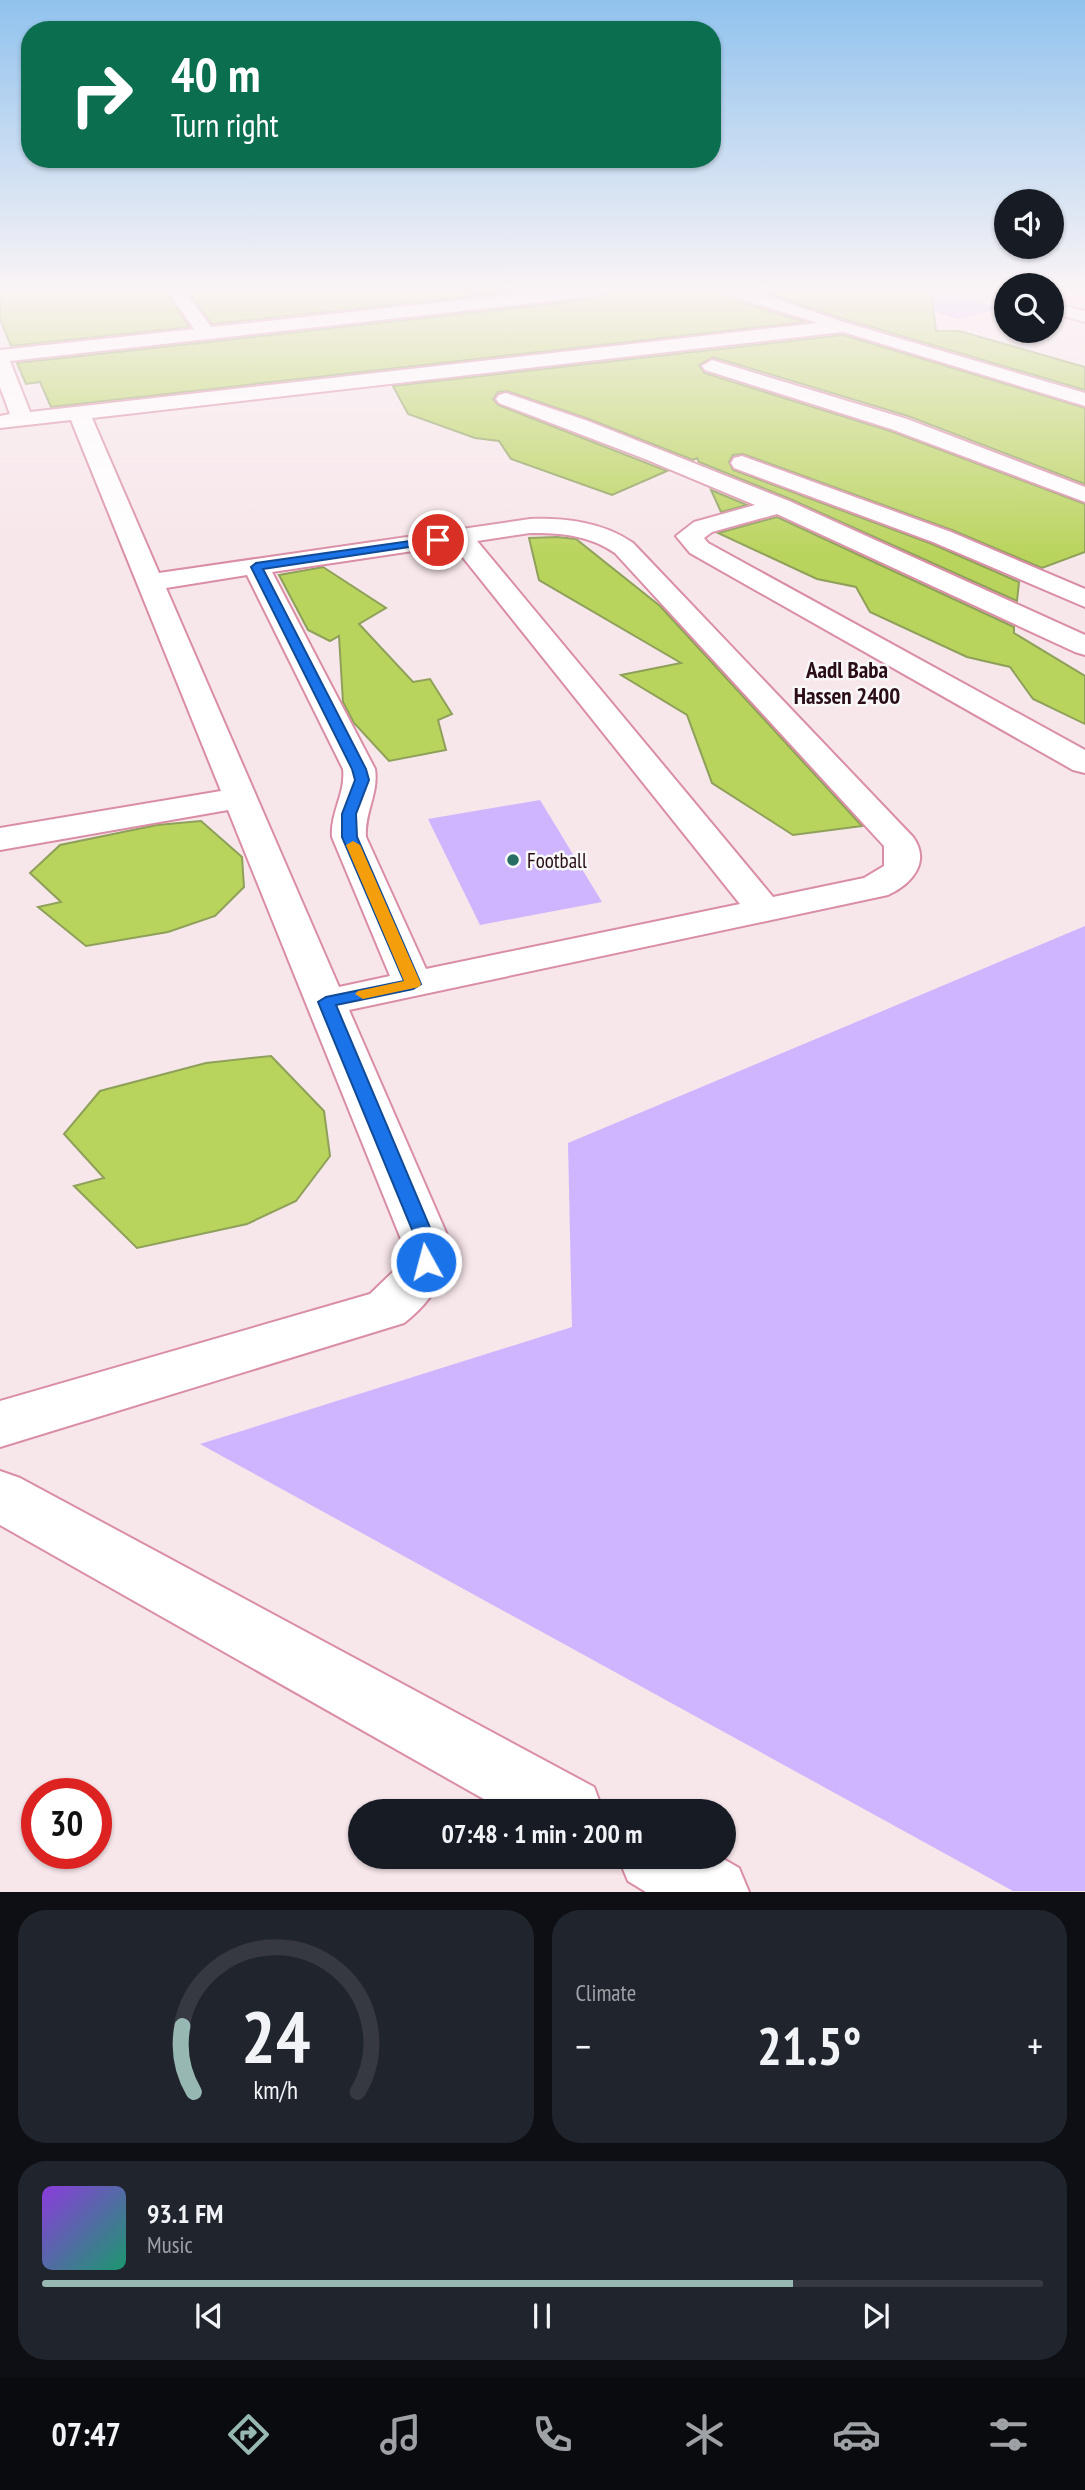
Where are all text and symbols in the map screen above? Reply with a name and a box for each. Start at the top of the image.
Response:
text: 40 m [171,42,260,106]
icon: right [56,49,147,140]
text: Turn right [171,104,279,146]
map controls [994,189,1064,343]
button: sound [994,189,1064,259]
button: search [994,273,1064,343]
pin [408,510,468,570]
icon: arrive [419,521,457,559]
district label: Aadl Baba Hassen 2400 [794,655,900,710]
place label: Football [527,847,587,874]
marker: Football [505,852,521,868]
position arrow [389,1225,463,1299]
speed limit sign: 30 [21,1778,112,1869]
text: 07:48 · 1 min · 200 m [442,1817,642,1850]
text: Climate [576,1978,636,2007]
text: 24 [241,1989,311,2083]
text: 21.5° [757,2012,862,2079]
text: − [576,2021,591,2070]
text: + [1027,2021,1043,2070]
text: km/h [254,2074,298,2106]
text: 93.1 FM [147,2197,223,2230]
text: Music [147,2230,193,2259]
icon: previous [190,2297,228,2335]
icon: pause [523,2297,561,2335]
icon: next [857,2297,895,2335]
icon: directions [224,2410,273,2459]
icon: music [376,2410,425,2459]
icon: phone [528,2410,577,2459]
icon: climate [680,2410,729,2459]
icon: car [832,2410,881,2459]
icon: filters [984,2410,1033,2459]
text: 07:47 [52,2413,121,2455]

